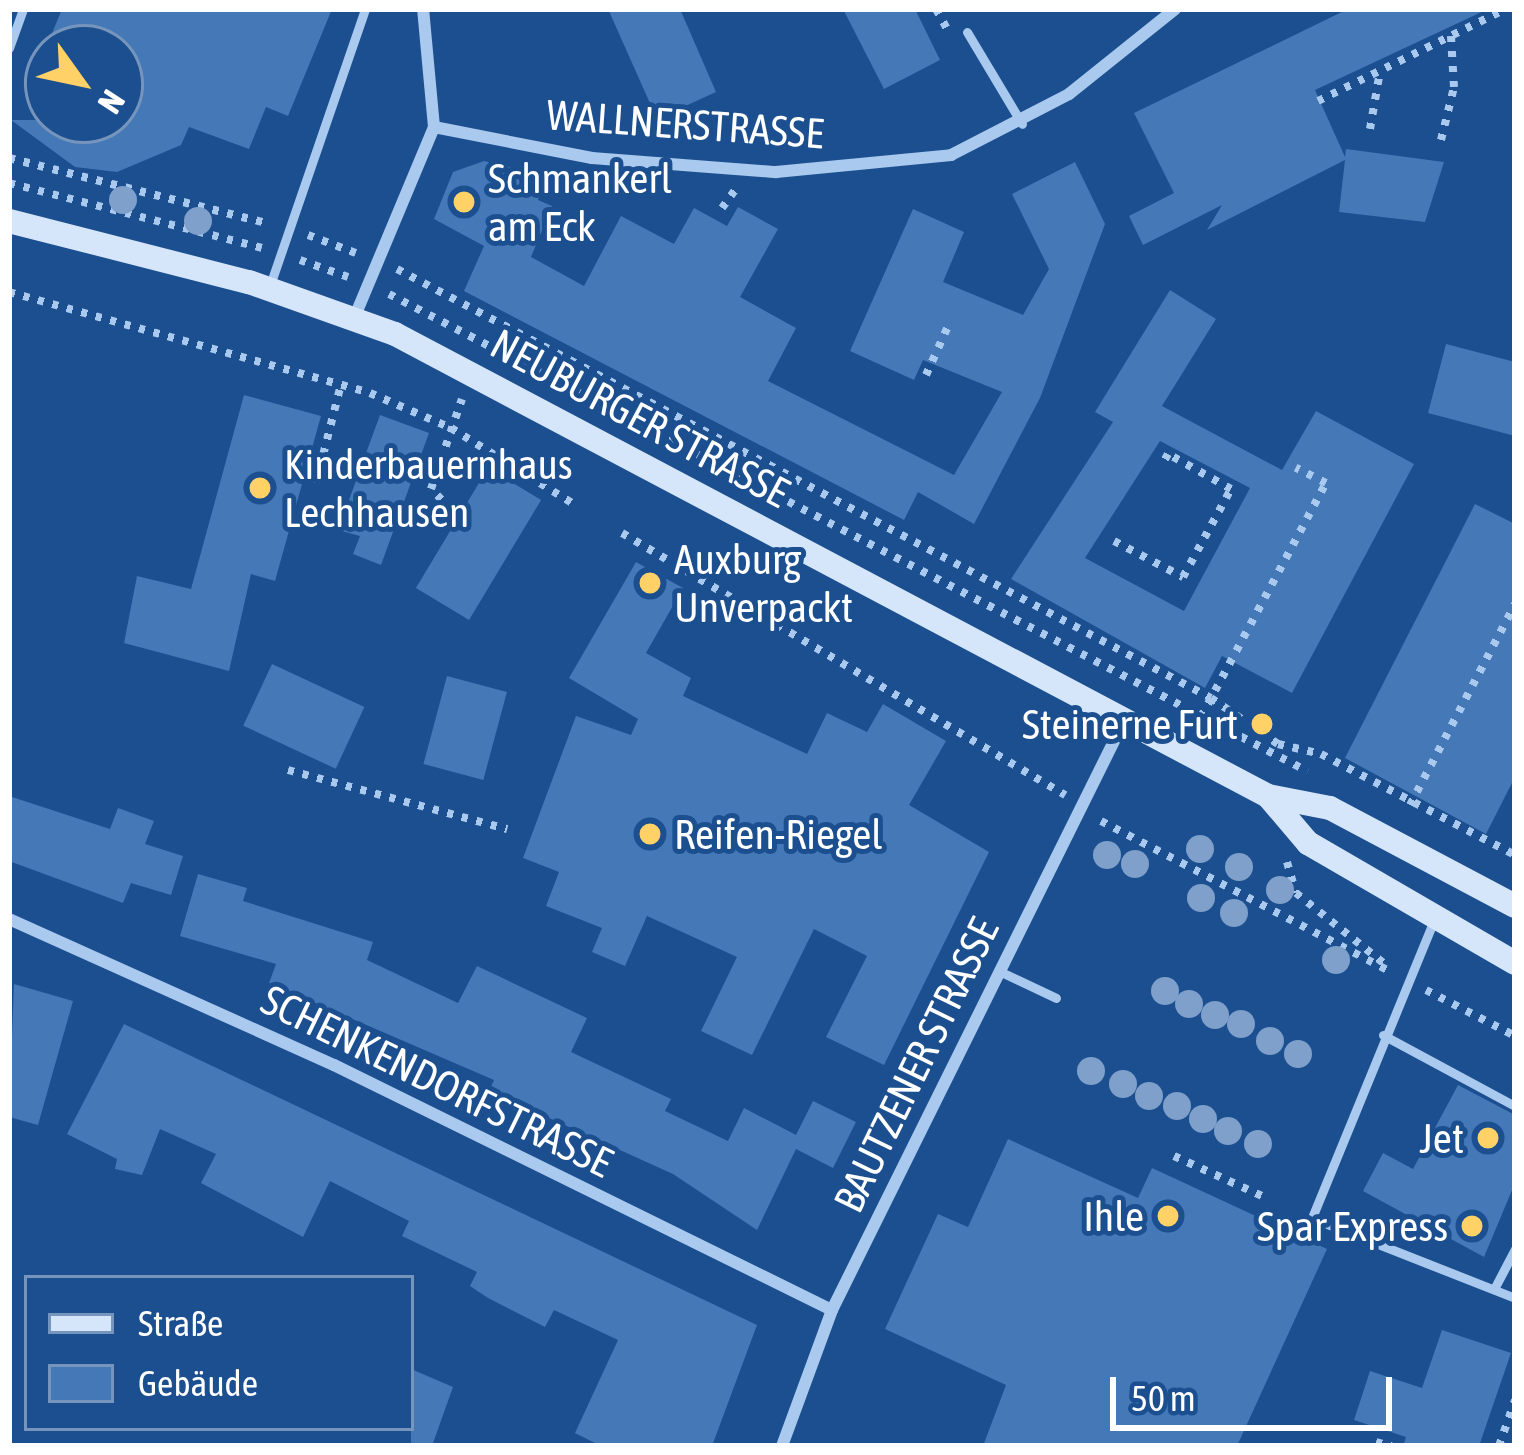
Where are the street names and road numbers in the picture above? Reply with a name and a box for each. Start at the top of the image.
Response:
street label: WALLNERSTRASSE [545,89,825,159]
street label: NEUBURGER STRASSE [482,318,798,518]
street label: BAUTZENER STRASSE [823,910,1009,1220]
street label: SCHENKENDORFSTRASSE [254,974,620,1188]

